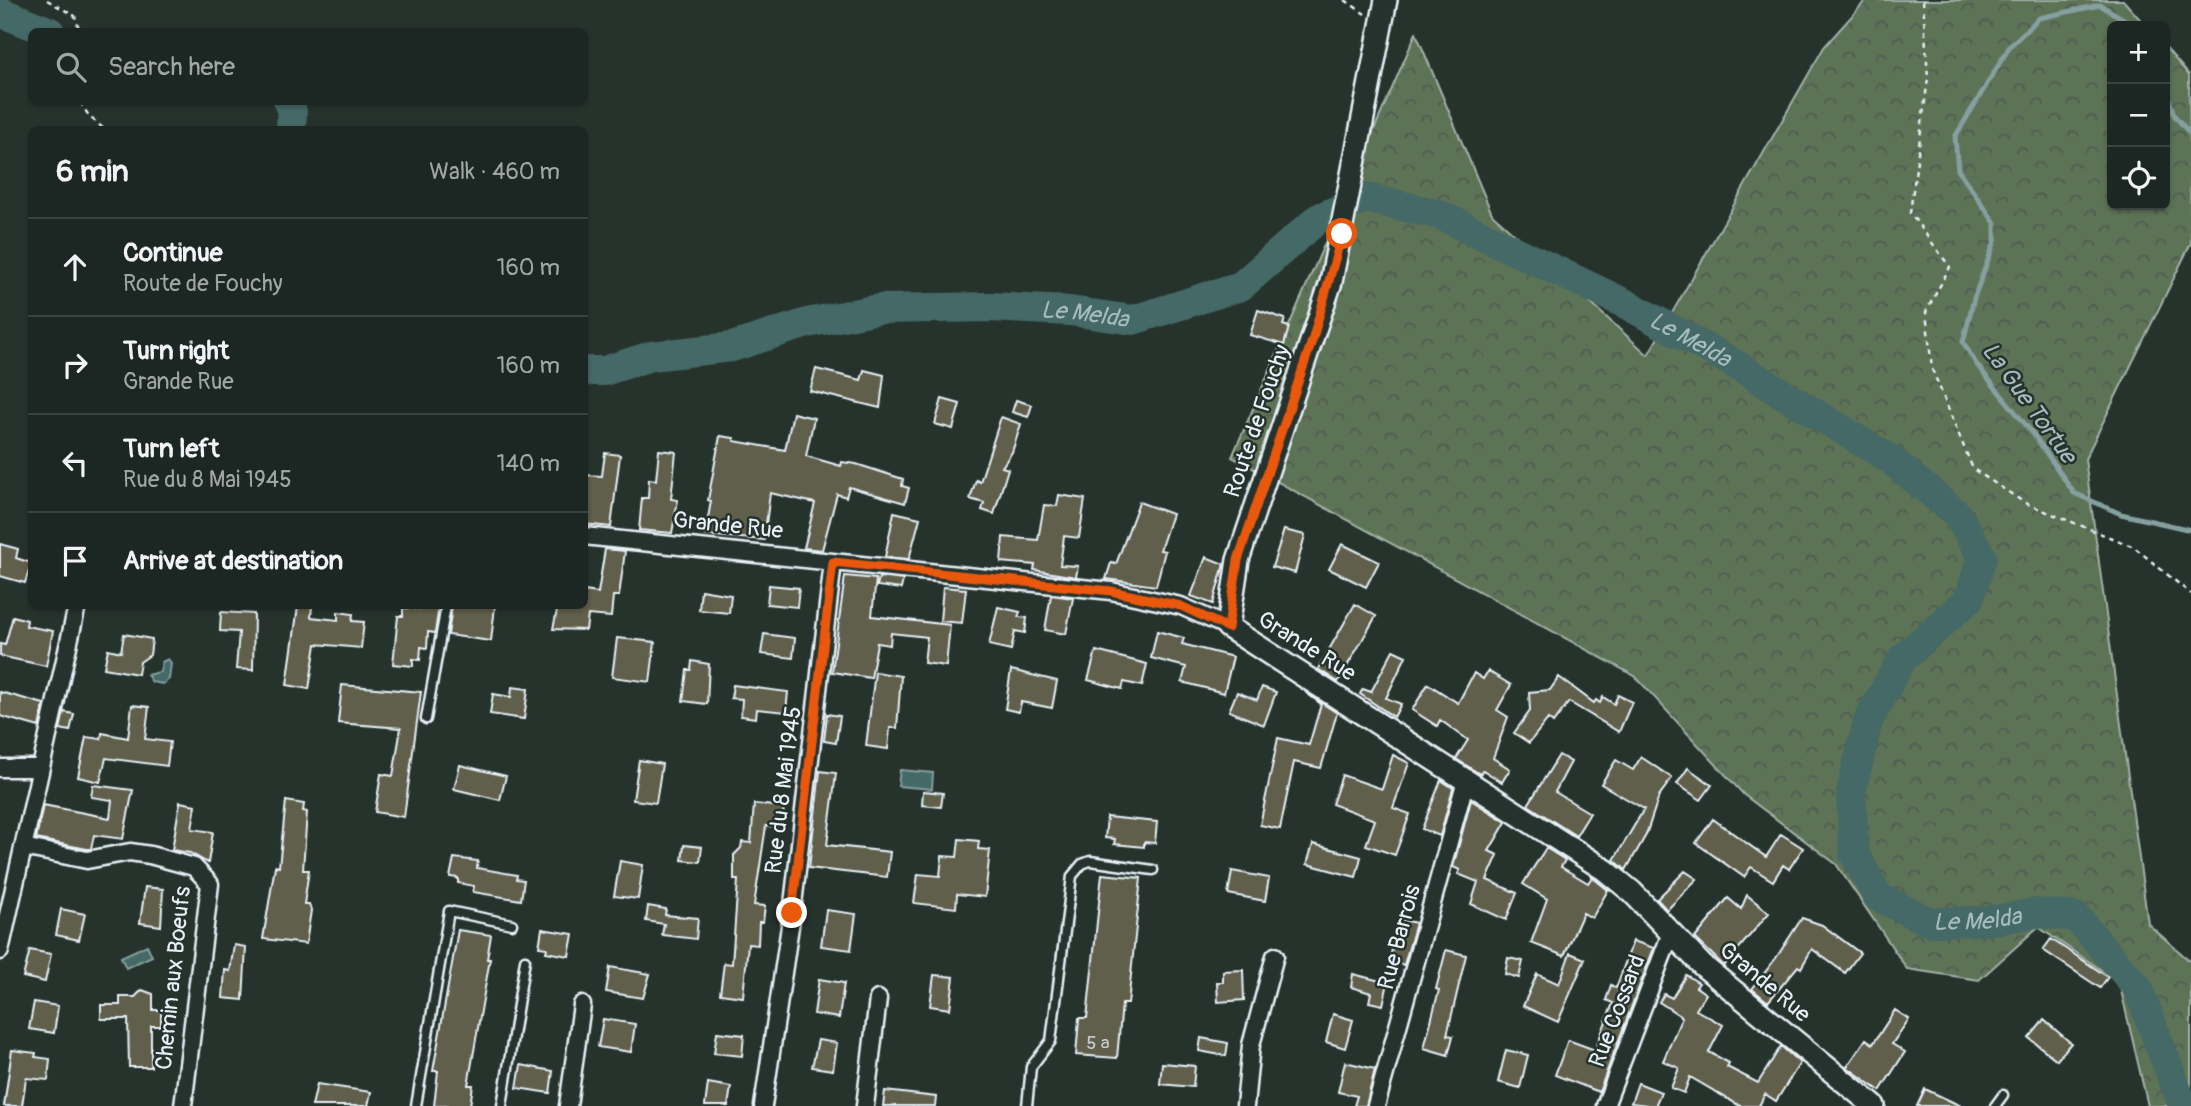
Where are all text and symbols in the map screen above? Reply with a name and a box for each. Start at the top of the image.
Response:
map controls [2107,21,2170,210]
button: + [2107,21,2170,84]
search box [28,28,588,105]
icon: search [52,48,90,86]
text: Search here [108,51,235,83]
button: − [2107,84,2170,147]
button: locate [2107,147,2170,210]
text: 6 min [56,153,129,190]
text: Walk · 460 m [429,157,560,186]
route start [1326,218,1357,249]
text: Continue [123,237,223,269]
icon: ahead [56,248,94,286]
text: 160 m [496,253,560,282]
text: Route de Fouchy [123,269,283,298]
water label: Le Melda [1040,295,1132,334]
water label: Le Melda [1645,305,1738,374]
text: Turn right [123,335,229,367]
water label: La Gue Tortue [1975,337,2084,471]
street label: Route de Fouchy [1217,341,1297,501]
icon: right [56,346,94,384]
text: 160 m [496,351,560,380]
text: Grande Rue [123,367,234,396]
text: Turn left [123,433,219,465]
icon: left [56,444,94,482]
text: 140 m [497,449,560,478]
text: Rue du 8 Mai 1945 [123,465,292,494]
street label: Grande Rue [672,505,785,545]
icon: arrive [56,542,94,580]
text: Arrive at destination [123,545,343,577]
street label: Grande Rue [1252,604,1362,688]
street label: Rue du 8 Mai 1945 [758,705,808,875]
street label: Rue Barrois [1371,881,1427,993]
street label: Chemin aux Boeufs [149,885,197,1071]
route end [776,897,807,928]
water label: Le Melda [1933,901,2025,936]
street label: Grande Rue [1713,935,1817,1029]
street label: Rue Cossard [1582,951,1652,1071]
house number: 5 a [1086,1031,1110,1055]

